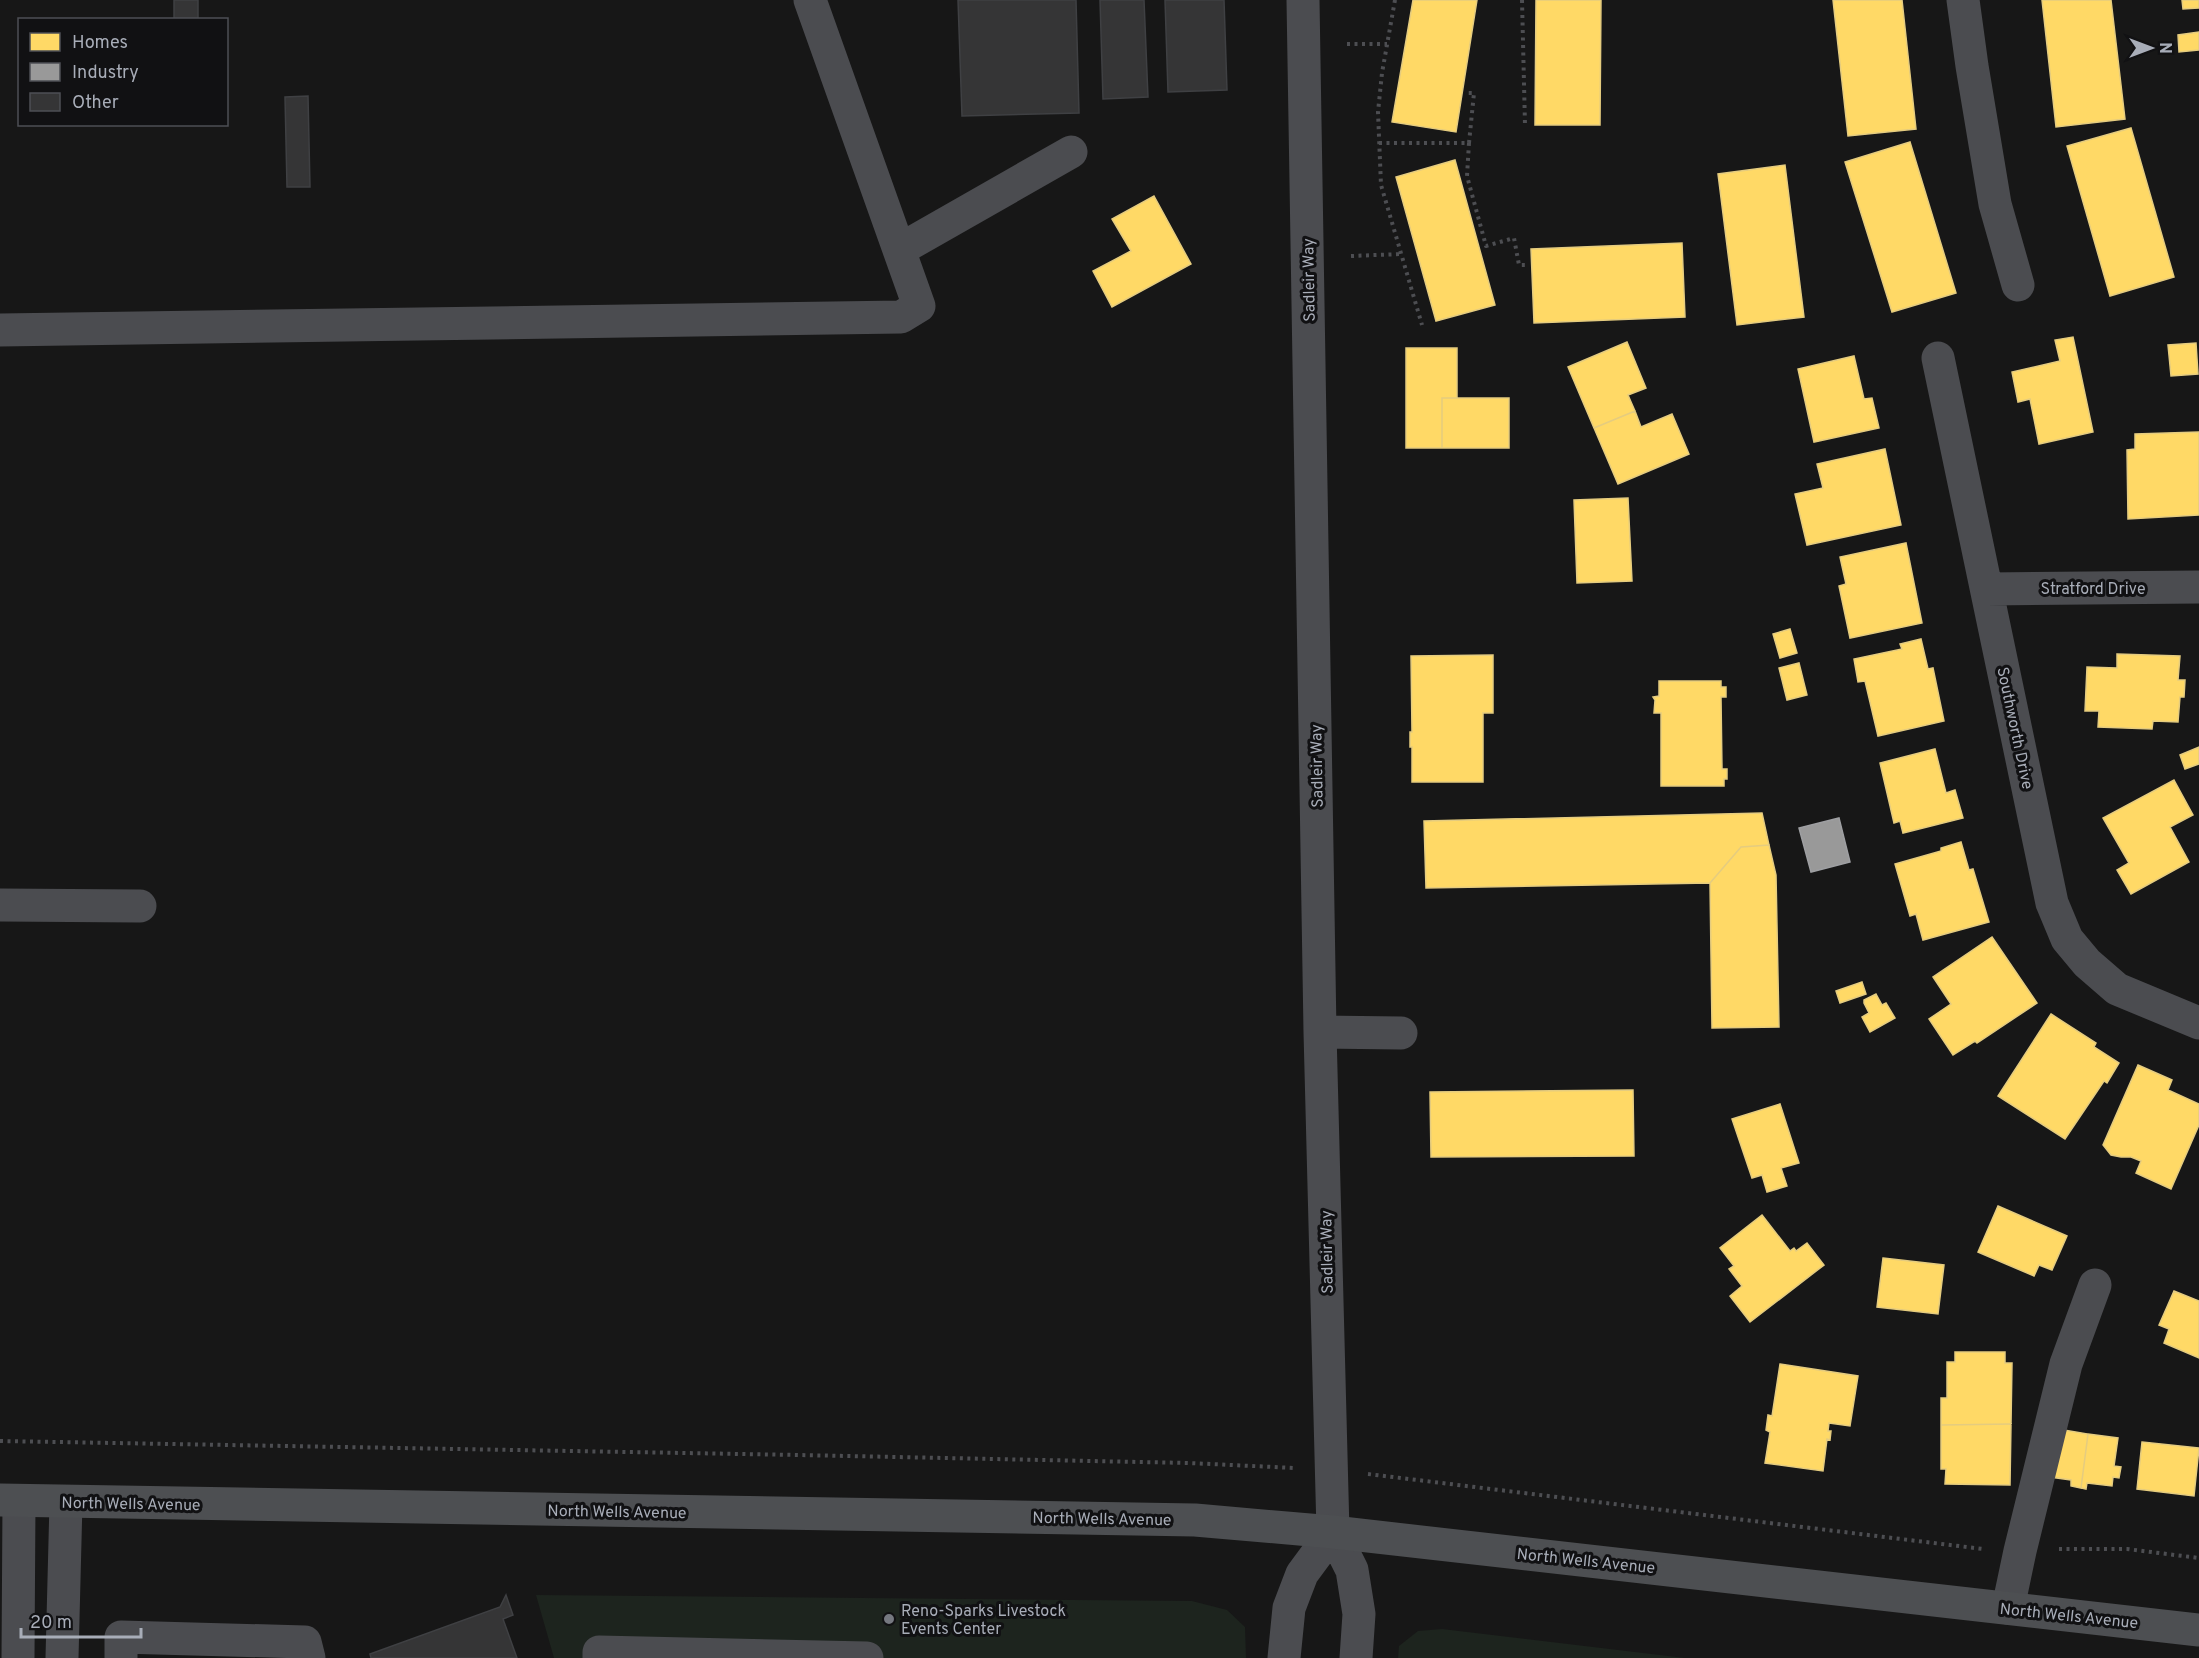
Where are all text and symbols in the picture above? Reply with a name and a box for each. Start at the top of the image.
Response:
legend [18,18,228,126]
north arrow [2121,18,2181,78]
text: Homes [72,32,128,55]
text: N [2154,42,2174,54]
text: Industry [72,62,139,85]
text: Other [72,92,119,115]
street label: Sadleir Way [1299,238,1321,322]
street label: Stratford Drive [2040,580,2146,600]
street label: Southworth Drive [1991,665,2037,792]
street label: Sadleir Way [1307,724,1329,808]
street label: Sadleir Way [1317,1210,1339,1294]
street label: North Wells Avenue [61,1494,201,1516]
street label: North Wells Avenue [547,1502,687,1524]
street label: North Wells Avenue [1032,1509,1172,1531]
street label: North Wells Avenue [1516,1545,1656,1579]
street label: North Wells Avenue [1999,1600,2139,1634]
scale bar [21,1601,141,1639]
place label: Reno-Sparks Livestock Events Center [901,1602,1066,1640]
text: 20 m [30,1612,72,1635]
marker: Reno-Sparks Livestock Events Center [882,1612,896,1626]

